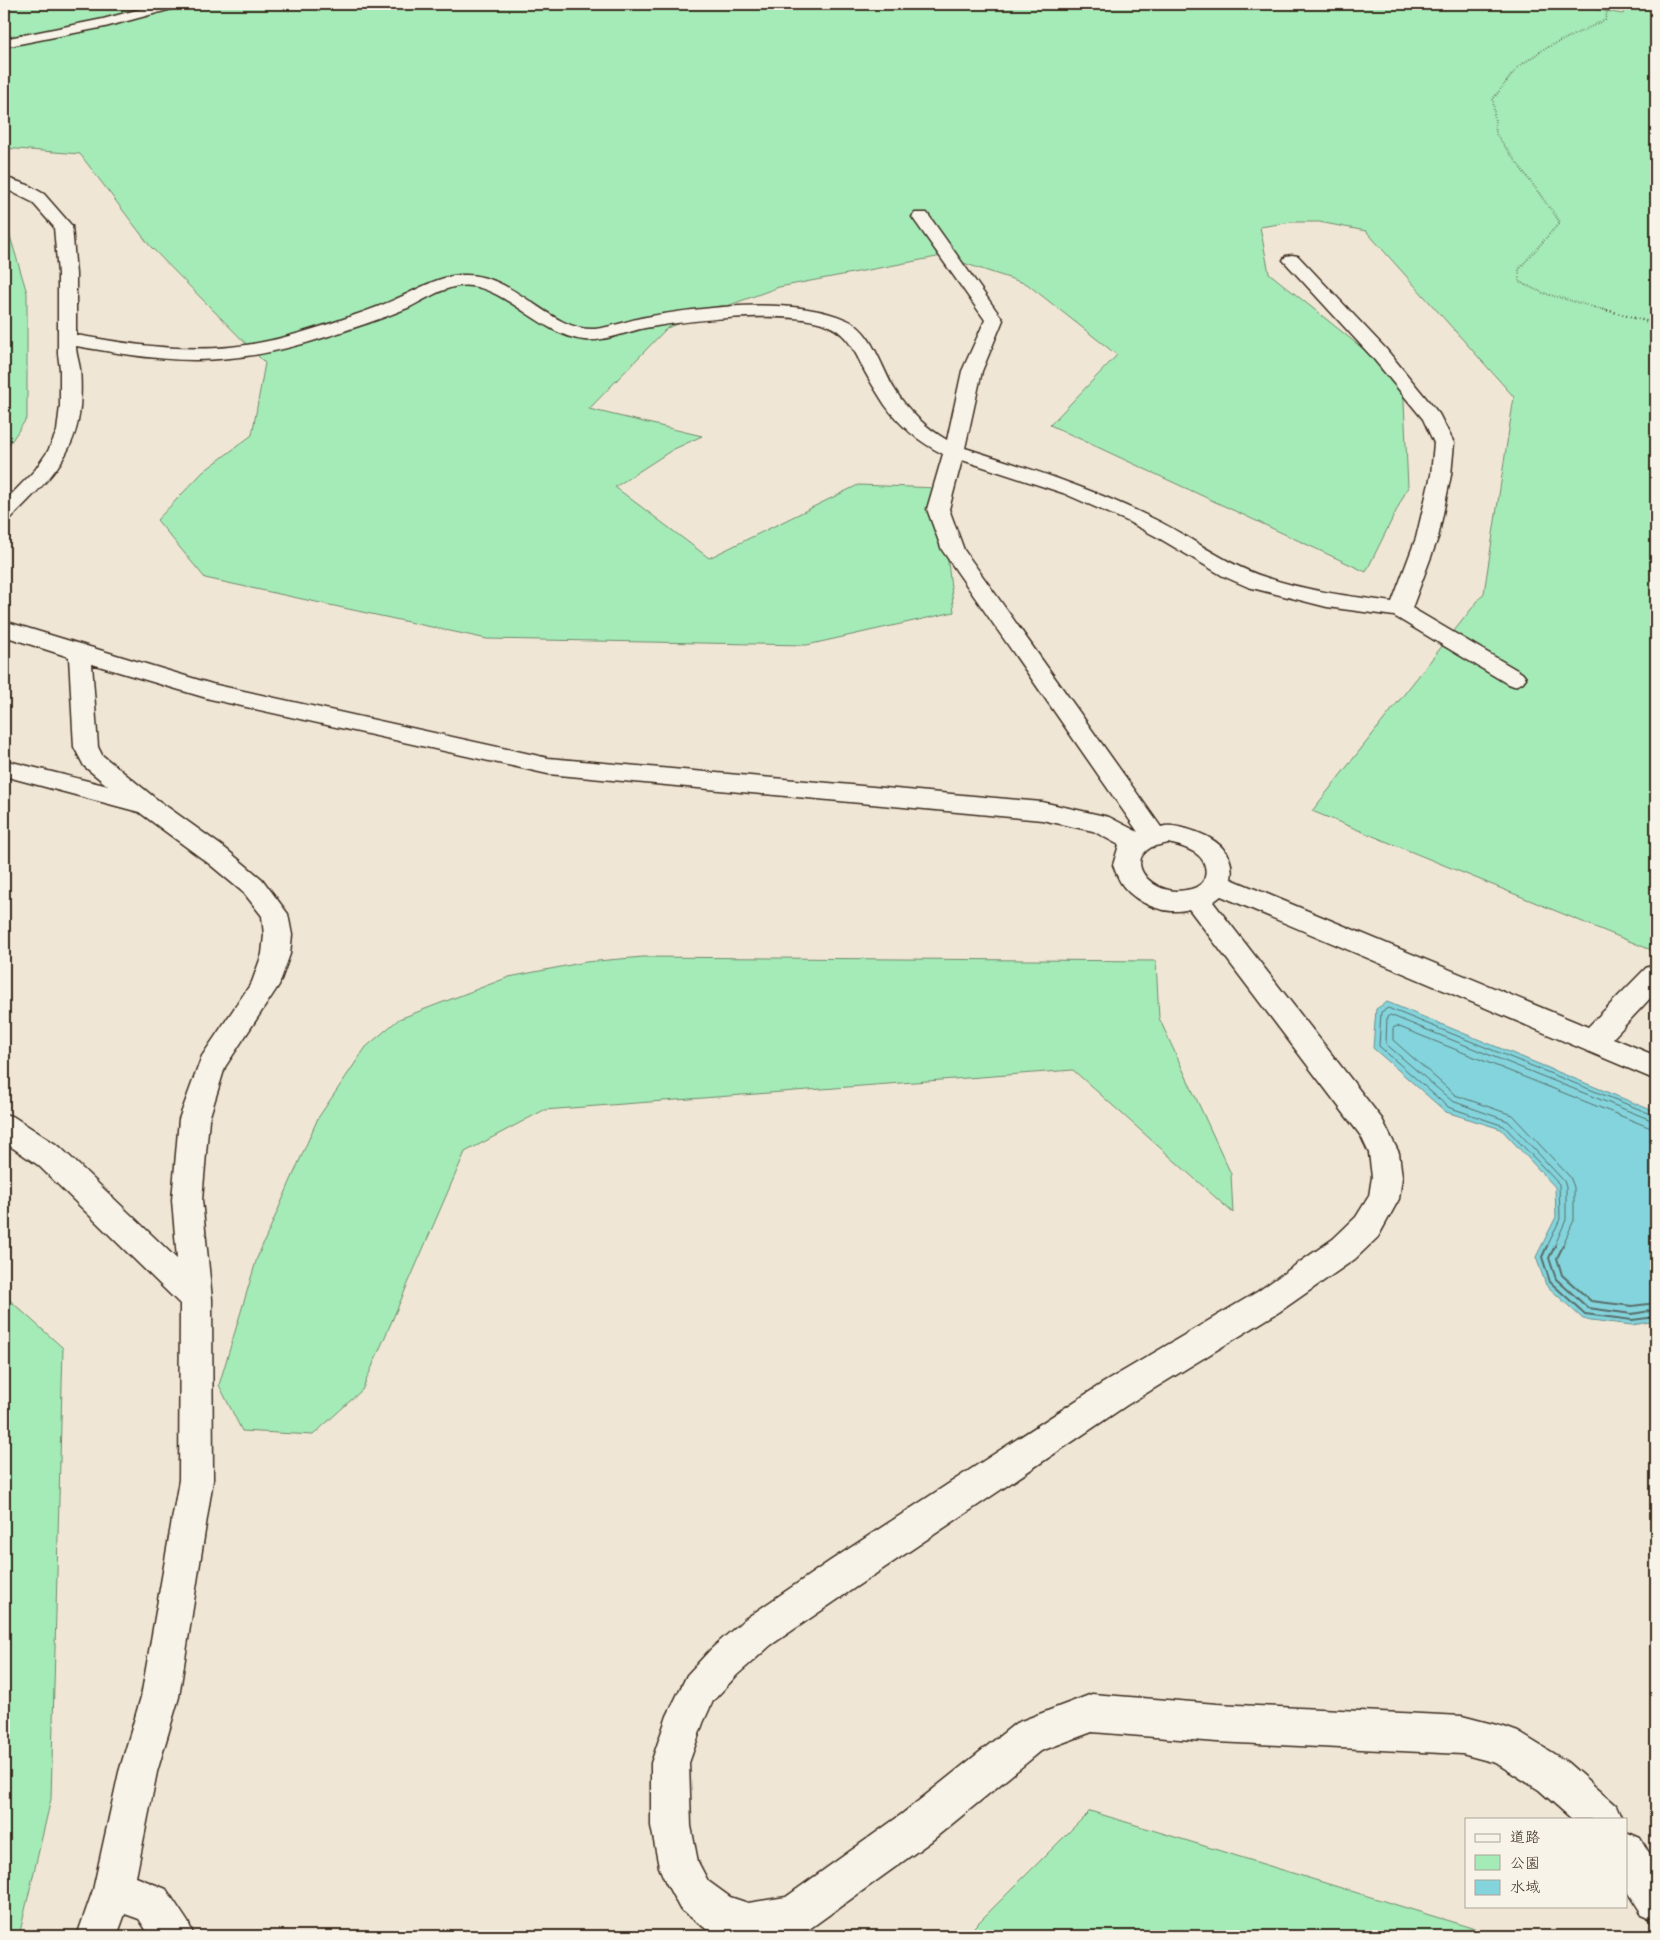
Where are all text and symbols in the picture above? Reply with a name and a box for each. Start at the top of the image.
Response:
legend [1465,1818,1628,1908]
text: 道路 [1510,1827,1540,1846]
text: 公園 [1510,1853,1540,1872]
text: 水域 [1510,1877,1540,1896]

